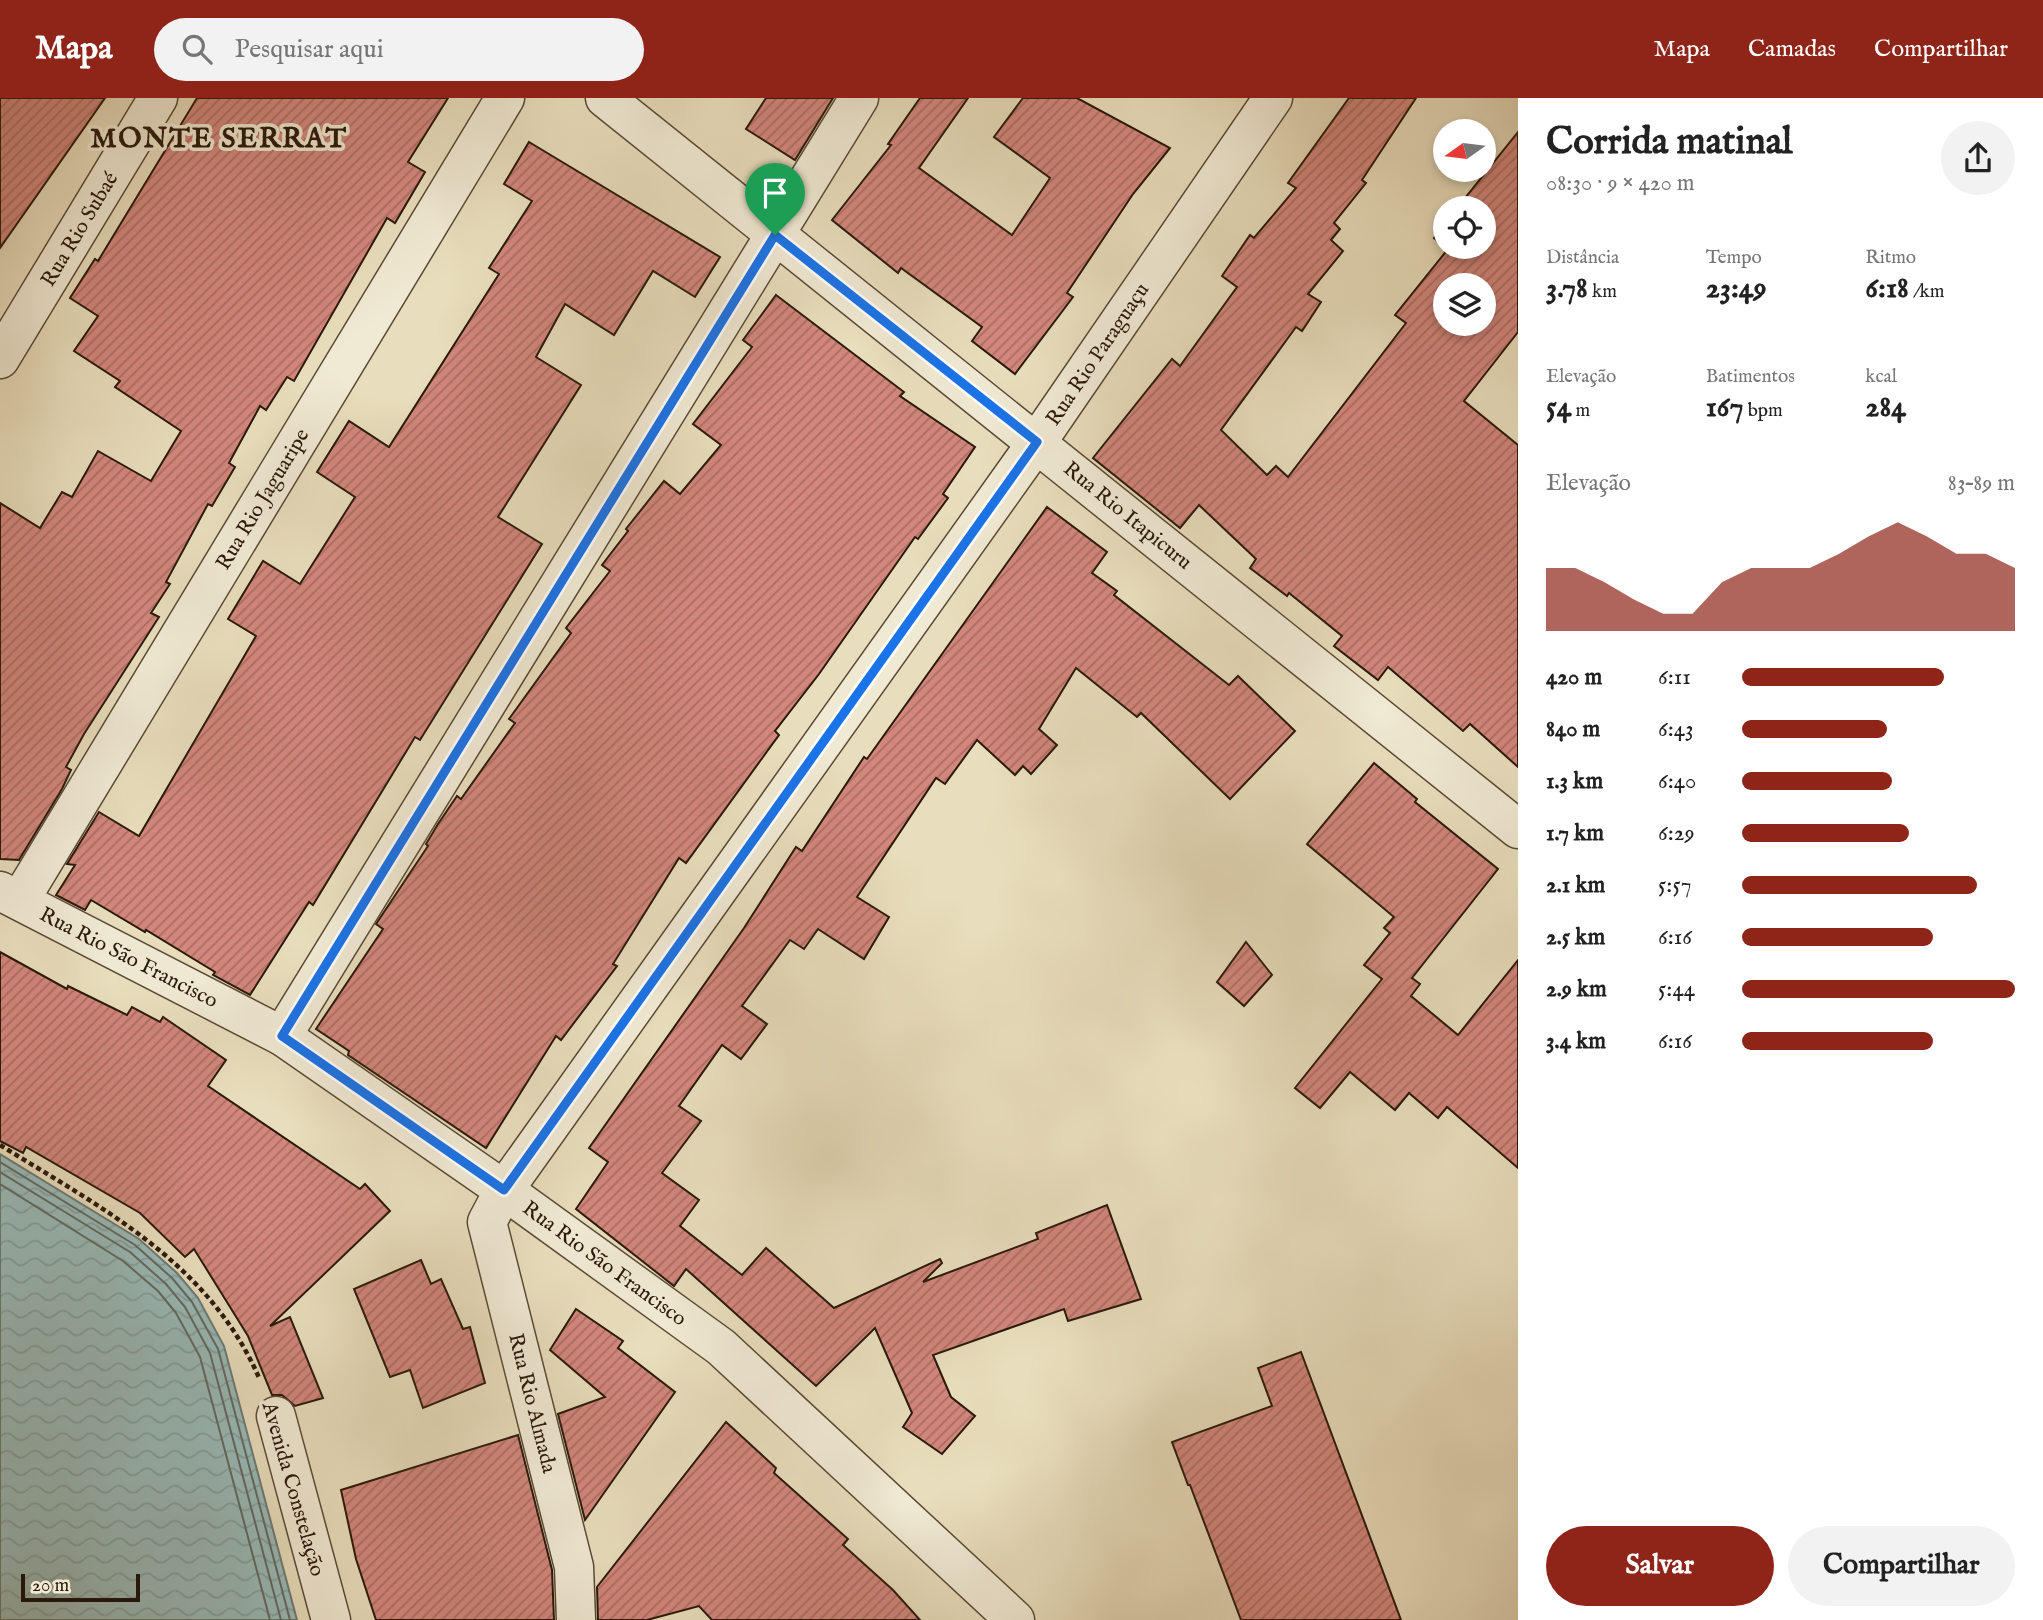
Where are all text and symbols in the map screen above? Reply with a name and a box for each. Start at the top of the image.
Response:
search box [154,18,644,81]
text: Mapa [35,28,112,70]
icon: search [178,30,216,68]
text: Pesquisar aqui [234,33,384,66]
text: Mapa [1654,34,1710,65]
text: Camadas [1748,34,1836,65]
text: Compartilhar [1874,34,2008,65]
north arrow [1433,119,1496,182]
map controls [1433,119,1496,336]
text: Corrida matinal [1546,119,1792,167]
button: share [1941,121,2015,195]
district label: MONTE SERRAT [90,122,348,157]
pin [745,163,805,235]
street label: Rua Rio Subaé [35,167,125,292]
text: 08:30 · 9 × 420 m [1546,169,1695,198]
icon: arrive [756,174,794,212]
button: locate [1433,196,1496,259]
text: Distância [1546,246,1619,270]
text: Tempo [1706,246,1762,270]
text: Ritmo [1865,246,1916,270]
text: 3.78 [1546,270,1588,308]
text: 23:49 [1706,270,1767,308]
text: 6:18 [1865,270,1909,308]
button: layers [1433,273,1496,336]
street label: Rua Rio Paraguaçu [1040,278,1156,432]
text: km [1588,280,1617,304]
text: /km [1909,280,1944,304]
text: Elevação [1546,365,1616,389]
text: Batimentos [1706,365,1795,389]
text: kcal [1865,365,1897,389]
text: 54 [1546,389,1571,427]
text: 167 [1706,389,1744,427]
text: 284 [1865,389,1906,427]
text: m [1571,399,1590,423]
text: bpm [1744,399,1783,423]
street label: Rua Rio Jaguaripe [210,424,316,575]
street label: Rua Rio Itapicuru [1057,456,1197,577]
text: Elevação [1546,469,1631,498]
text: 83–89 m [1948,469,2015,498]
text: 420 m [1546,663,1602,692]
text: 6:11 [1658,663,1691,692]
text: 840 m [1546,715,1600,744]
text: 6:43 [1658,715,1694,744]
text: 1.3 km [1546,767,1603,796]
text: 6:40 [1658,767,1696,796]
text: 1.7 km [1546,819,1604,848]
text: 6:29 [1658,819,1695,848]
text: 2.1 km [1546,871,1605,900]
text: 5:57 [1658,871,1692,900]
street label: Rua Rio São Francisco [35,902,222,1015]
text: 2.5 km [1546,923,1605,952]
text: 6:16 [1658,923,1692,952]
text: 2.9 km [1546,975,1607,1004]
text: 5:44 [1658,975,1695,1004]
text: 3.4 km [1546,1027,1606,1056]
text: 6:16 [1658,1027,1692,1056]
street label: Rua Rio São Francisco [517,1195,692,1333]
street label: Rua Rio Almada [501,1331,562,1477]
street label: Avenida Constelação [254,1398,330,1580]
button: Salvar [1546,1526,1774,1606]
button: Compartilhar [1788,1526,2015,1606]
scale bar [21,1571,140,1603]
text: 20 m [32,1574,69,1598]

